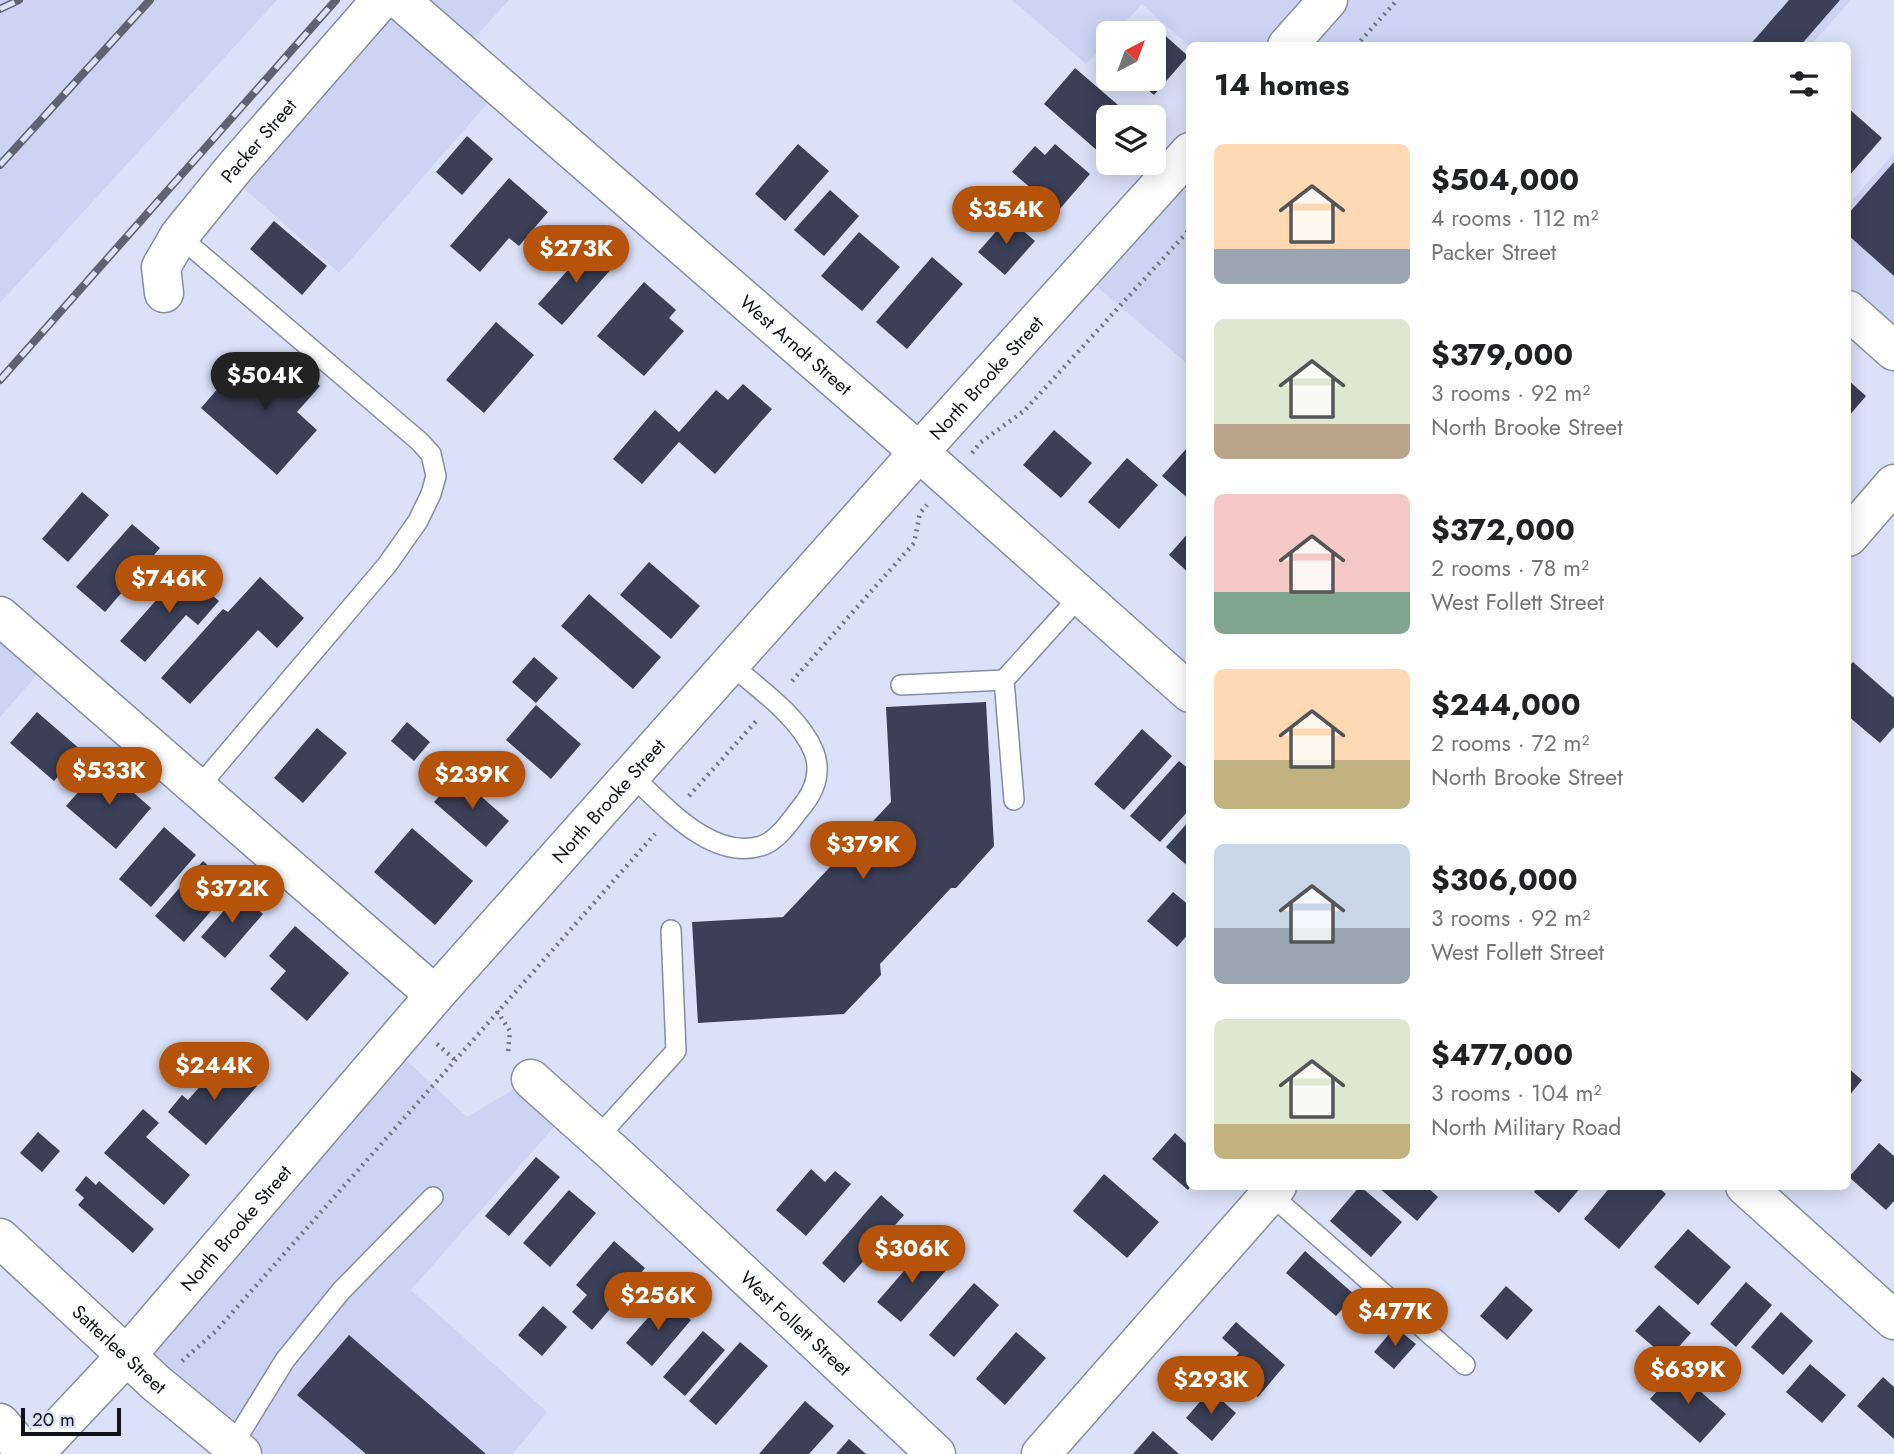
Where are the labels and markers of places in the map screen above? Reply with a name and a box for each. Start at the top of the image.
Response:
pin: $354K [957,187,1055,246]
pin: $273K [527,226,625,285]
pin: $504K [216,352,314,412]
pin: $746K [120,556,218,615]
pin: $533K [60,748,158,807]
pin: $239K [423,752,521,811]
pin: $379K [814,822,912,881]
pin: $372K [183,866,281,925]
pin: $244K [165,1042,263,1102]
pin: $306K [863,1226,961,1285]
pin: $256K [609,1272,707,1332]
pin: $477K [1346,1288,1444,1348]
pin: $639K [1639,1346,1737,1406]
pin: $293K [1162,1356,1260,1416]

